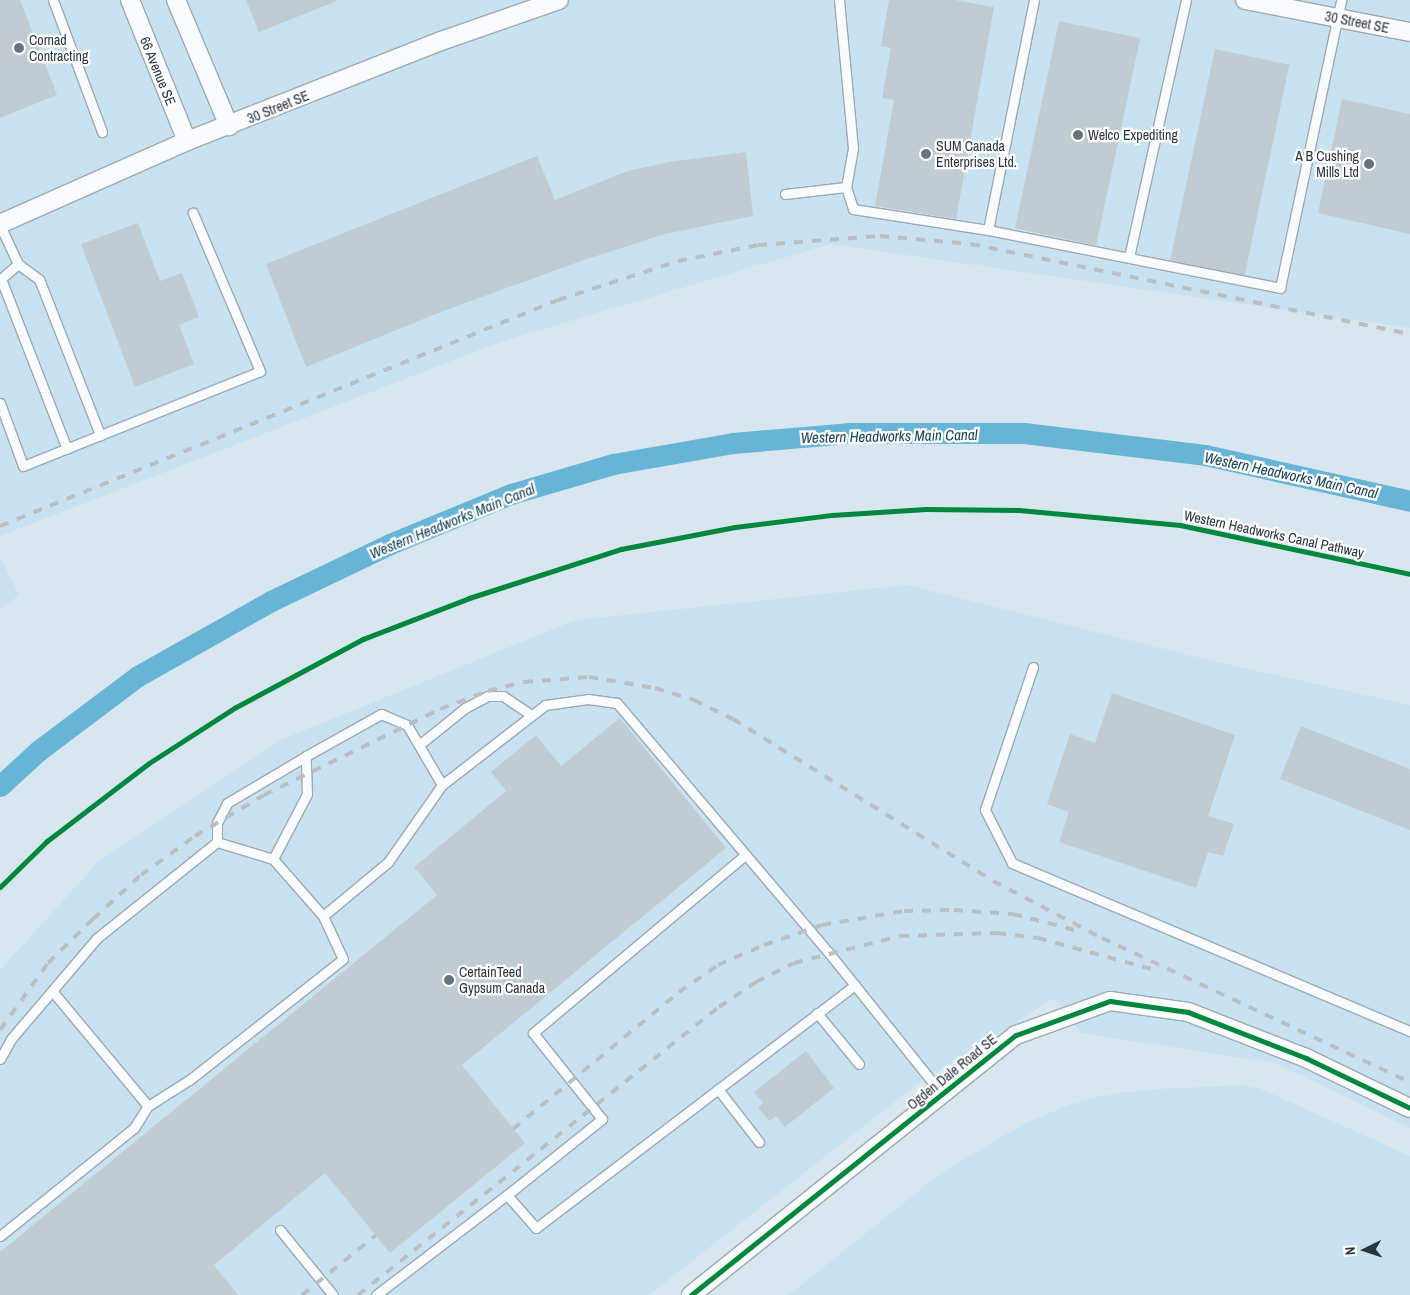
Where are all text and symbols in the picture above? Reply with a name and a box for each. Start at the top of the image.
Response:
street label: 30 Street SE [1323,8,1391,36]
place label: Cornad Contracting [29,32,88,64]
street label: 66 Avenue SE [136,34,180,108]
marker: Cornad Contracting [13,42,25,54]
street label: 30 Street SE [245,87,311,127]
place label: Welco Expediting [1088,127,1178,143]
marker: Welco Expediting [1072,129,1084,141]
place label: SUM Canada Enterprises Ltd. [936,138,1017,170]
marker: SUM Canada Enterprises Ltd. [920,148,932,160]
place label: A B Cushing Mills Ltd [1295,148,1359,180]
marker: A B Cushing Mills Ltd [1363,158,1375,170]
water label: Western Headworks Main Canal [800,425,978,447]
water label: Western Headworks Main Canal [1203,448,1379,502]
water label: Western Headworks Main Canal [367,480,537,562]
street label: Western Headworks Canal Pathway [1182,507,1366,561]
place label: CertainTeed Gypsum Canada [459,964,545,996]
marker: CertainTeed Gypsum Canada [443,974,455,986]
street label: Ogden Dale Road SE [904,1031,1000,1113]
north arrow [1340,1225,1390,1275]
text: N [1341,1246,1359,1256]

